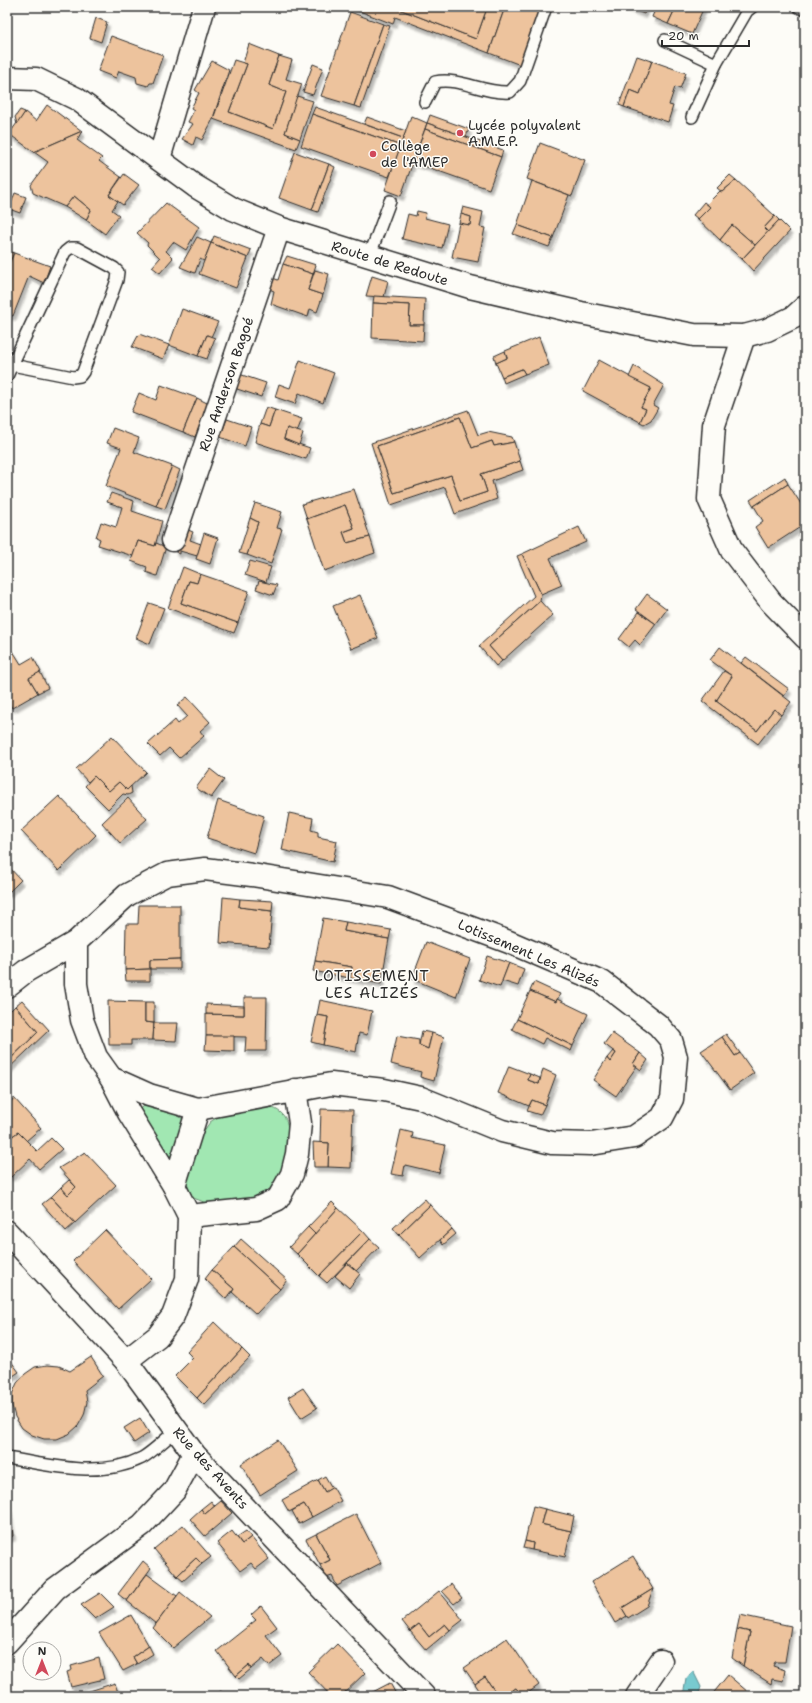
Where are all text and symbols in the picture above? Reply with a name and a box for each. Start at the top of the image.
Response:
scale bar [662,22,749,48]
text: 20 m [668,28,699,44]
place label: Lycée polyvalent A.M.E.P. [468,116,581,150]
marker: Lycée polyvalent A.M.E.P. [455,128,465,138]
place label: Collège de l'AMEP [381,137,448,171]
marker: Collège de l'AMEP [368,149,378,159]
street label: Route de Redoute [329,237,451,289]
street label: Rue Anderson Bagoé [195,314,257,454]
street label: Lotissement Les Alizés [455,915,603,991]
district label: LOTISSEMENT LES ALIZÉS [314,966,430,1003]
street label: Rue des Avents [169,1423,253,1513]
north arrow [22,1641,62,1681]
text: N [38,1644,47,1659]

